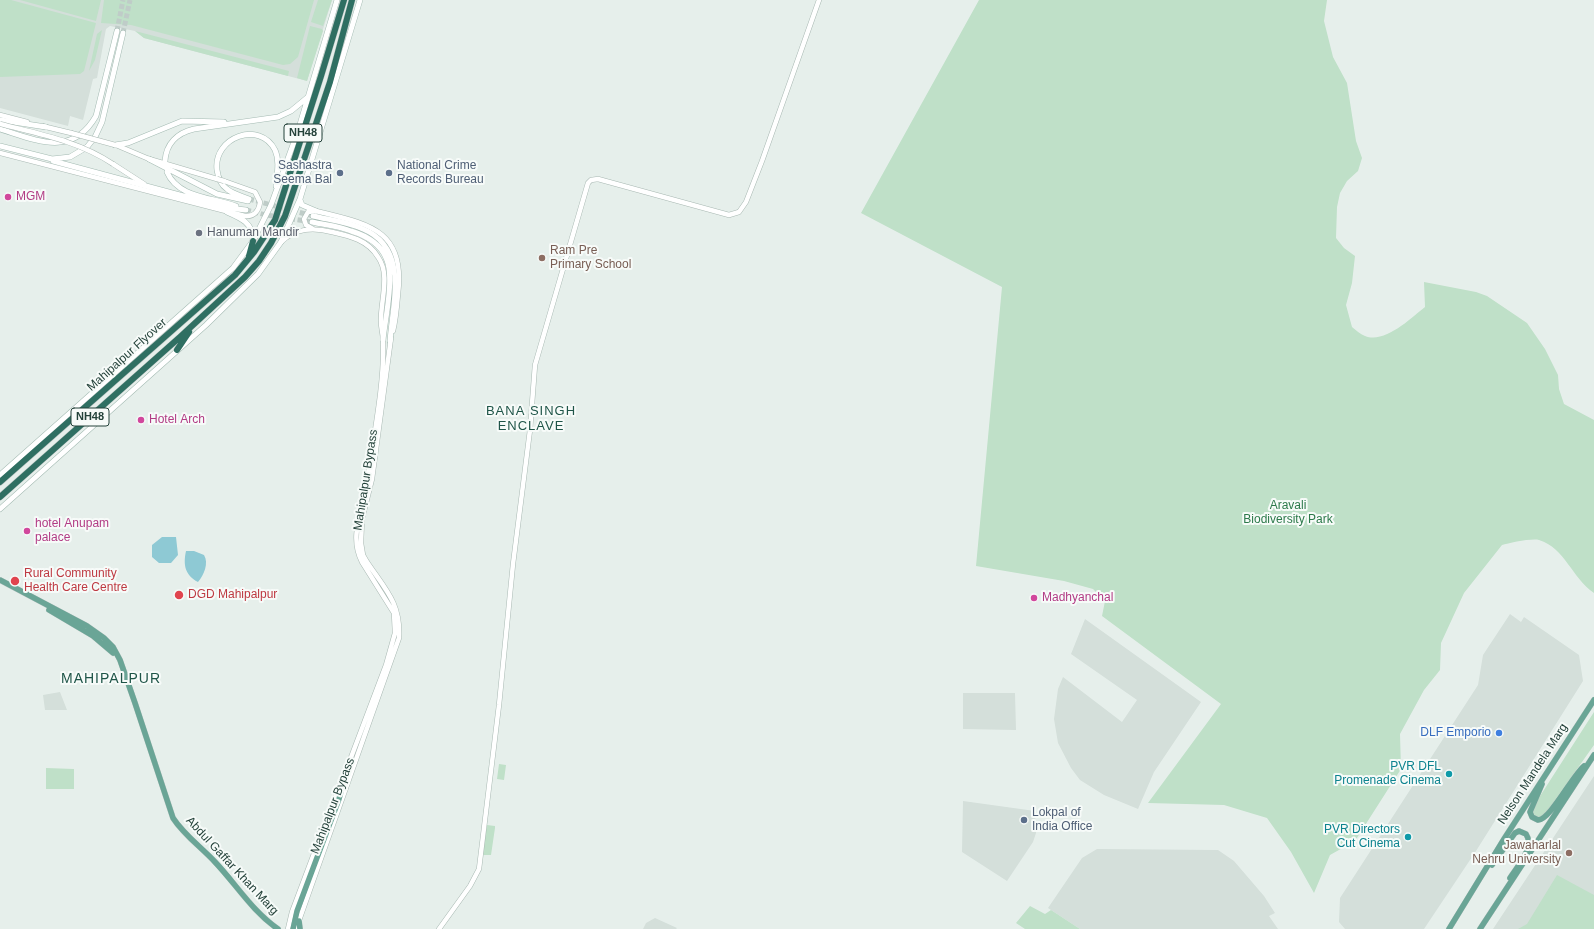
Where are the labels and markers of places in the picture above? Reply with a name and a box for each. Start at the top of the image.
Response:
place label: Sashastra Seema Bal [273,159,332,187]
place label: National Crime Records Bureau [397,159,484,187]
marker: Sashastra Seema Bal [335,168,345,178]
marker: National Crime Records Bureau [384,168,394,178]
place label: MGM [16,190,45,204]
marker: MGM [3,192,13,202]
place label: Hanuman Mandir [207,226,299,240]
marker: Hanuman Mandir [194,228,204,238]
place label: Ram Pre Primary School [550,244,631,272]
marker: Ram Pre Primary School [537,253,547,263]
place label: Hotel Arch [149,413,205,427]
marker: Hotel Arch [136,415,146,425]
place label: hotel Anupam palace [35,517,109,545]
marker: hotel Anupam palace [22,526,32,536]
place label: Rural Community Health Care Centre [24,567,127,595]
marker: Rural Community Health Care Centre [9,575,21,587]
place label: DGD Mahipalpur [188,588,277,602]
marker: DGD Mahipalpur [173,589,185,601]
place label: Madhyanchal [1042,591,1113,605]
marker: Madhyanchal [1029,593,1039,603]
place label: DLF Emporio [1420,726,1491,740]
marker: DLF Emporio [1494,728,1504,738]
place label: PVR DFL Promenade Cinema [1334,760,1441,788]
marker: PVR DFL Promenade Cinema [1444,769,1454,779]
place label: Lokpal of India Office [1032,806,1092,834]
marker: Lokpal of India Office [1019,815,1029,825]
place label: PVR Directors Cut Cinema [1324,823,1400,851]
marker: PVR Directors Cut Cinema [1403,832,1413,842]
place label: Jawaharlal Nehru University [1472,839,1561,867]
marker: Jawaharlal Nehru University [1564,848,1574,858]

